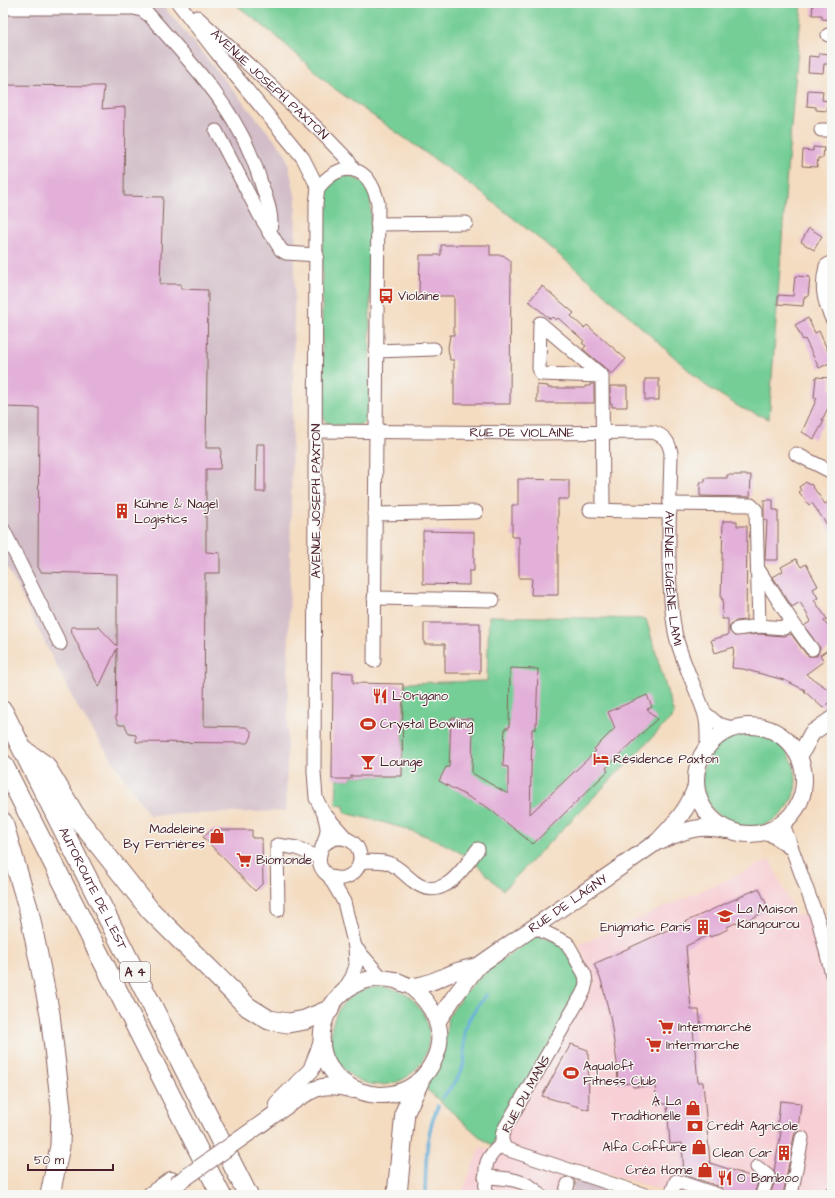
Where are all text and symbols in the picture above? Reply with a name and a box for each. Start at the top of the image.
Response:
street label: AVENUE JOSEPH PAXTON [207,25,333,144]
bus stop icon: Violaine [377,287,395,305]
place label: Violaine [398,287,440,305]
street label: RUE DE VIOLAINE [469,423,575,442]
street label: AVENUE JOSEPH PAXTON [307,424,325,578]
place label: Kühne & Nagel Logistics [134,495,218,529]
building icon: Kühne & Nagel Logistics [113,502,131,520]
street label: AVENUE EUGÈNE LAMI [660,511,687,648]
restaurant icon: L'Origano [371,687,389,705]
place label: L'Origano [392,687,449,706]
sports icon: Crystal Bowling [359,715,377,733]
place label: Crystal Bowling [380,715,474,734]
hotel icon: Résidence Paxton [592,750,610,768]
place label: Résidence Paxton [613,750,719,768]
bar icon: Lounge [359,753,377,771]
place label: Lounge [380,753,423,772]
place label: Madeleine By Ferrières [123,820,205,854]
street label: AUTOROUTE DE L’EST [54,824,132,954]
shop icon: Madeleine By Ferrières [208,827,226,845]
supermarket icon: Biomonde [235,851,253,869]
place label: Biomonde [256,851,312,869]
street label: RUE DE LAGNY [525,870,611,937]
place label: La Maison Kangourou [737,900,800,934]
school or university icon: La Maison Kangourou [716,907,734,925]
place label: Enigmatic Paris [600,918,691,937]
building icon: Enigmatic Paris [694,918,712,936]
road number: A 4 [120,962,150,982]
supermarket icon: Intermarché [657,1018,675,1036]
place label: Intermarché [678,1018,752,1036]
supermarket icon: Intermarche [645,1036,663,1054]
place label: Intermarche [666,1036,740,1054]
street label: RUE DU MANS [497,1052,555,1136]
place label: Aqualoft Fitness Club [583,1057,657,1090]
sports icon: Aqualoft Fitness Club [562,1064,580,1082]
place label: À La Traditionelle [611,1092,681,1125]
shop icon: À La Traditionelle [684,1099,702,1117]
bank icon: Crédit Agricole [686,1117,704,1135]
place label: Crédit Agricole [707,1117,798,1136]
place label: Alfa Coiffure [602,1138,687,1156]
shop icon: Alfa Coiffure [690,1138,708,1156]
place label: Clean Car [712,1144,772,1162]
building icon: Clean Car [775,1144,793,1162]
scale bar [28,1146,113,1172]
text: 50 m [34,1152,65,1169]
place label: Créa Home [625,1161,693,1179]
shop icon: Créa Home [696,1161,714,1179]
restaurant icon: O Bamboo [716,1169,734,1187]
place label: O Bamboo [737,1169,800,1187]

